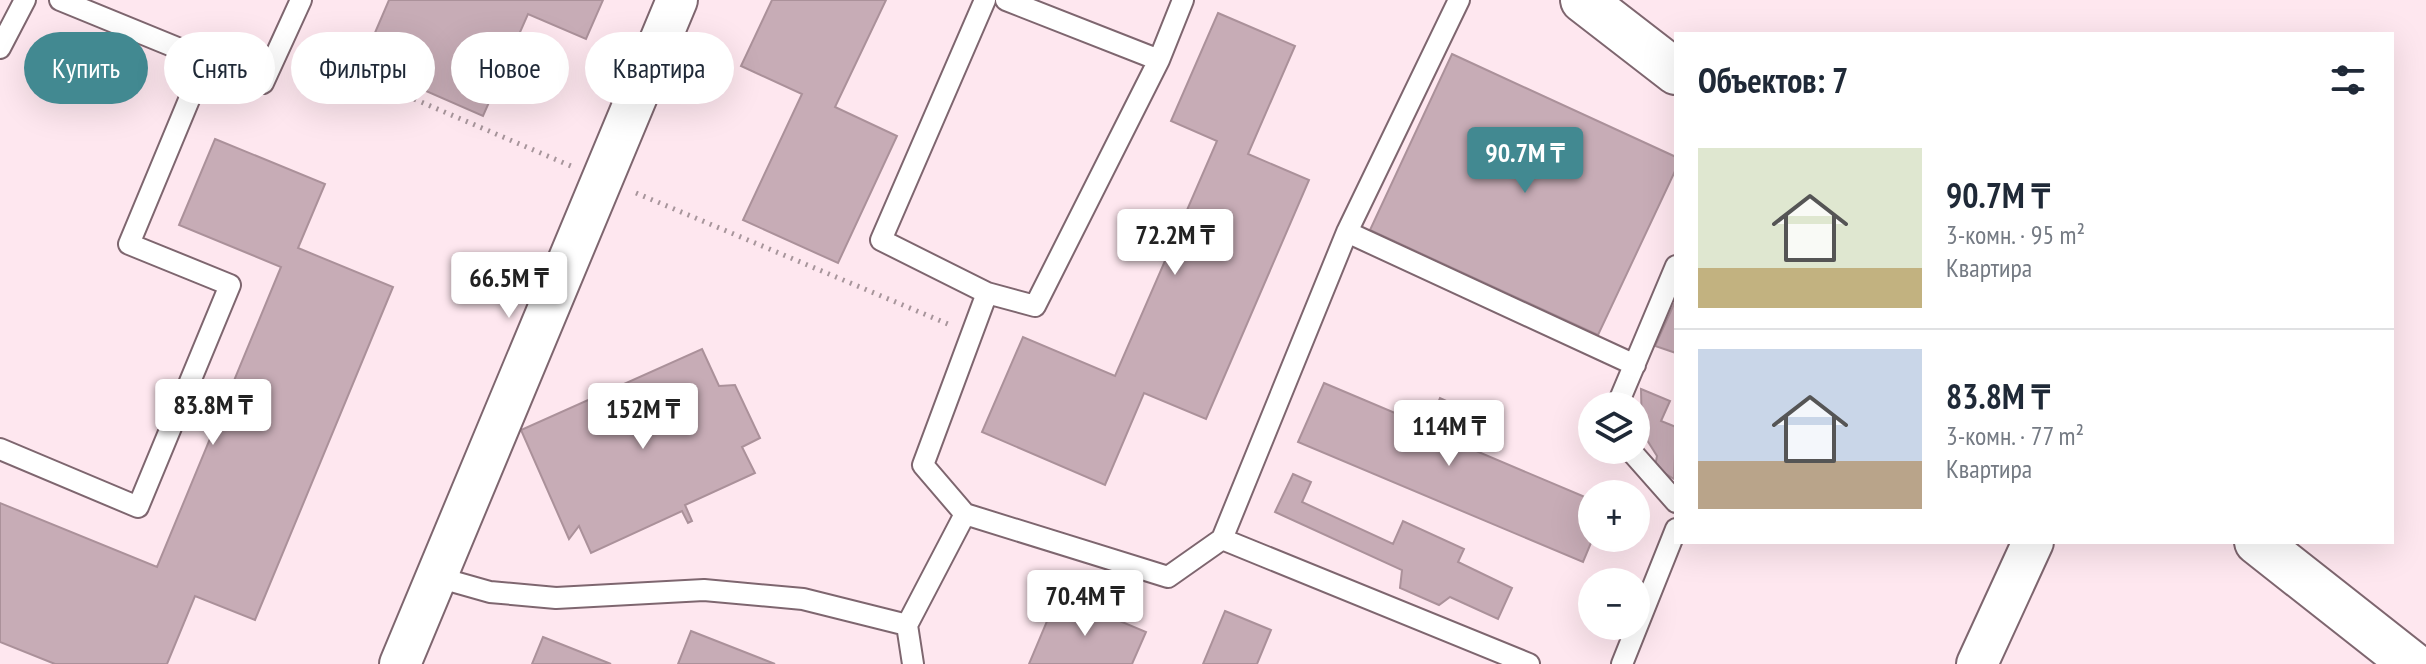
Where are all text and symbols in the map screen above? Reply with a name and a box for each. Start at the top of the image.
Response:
chip: Купить [24,32,148,104]
chip: Снять [164,32,275,104]
chip: Фильтры [291,32,435,104]
chip: Новое [451,32,569,104]
chip: Квартира [585,32,734,104]
text: Объектов: 7 [1698,58,1848,102]
icon: filters [2326,58,2370,102]
pin: 90.7M ₸ [1451,127,1599,195]
text: 90.7M ₸ [1485,136,1565,169]
text: 90.7M ₸ [1946,173,2050,217]
icon: home [1762,180,1858,276]
pin: 72.2M ₸ [1101,209,1249,277]
text: 72.2M ₸ [1135,218,1215,251]
text: 3-комн. · 95 m² [1946,218,2085,251]
text: Квартира [1946,251,2032,284]
pin: 66.5M ₸ [435,252,583,320]
text: 66.5M ₸ [469,261,549,294]
text: 83.8M ₸ [1946,374,2050,418]
pin: 83.8M ₸ [139,379,287,447]
icon: home [1762,381,1858,477]
pin: 152M ₸ [578,383,708,451]
text: 83.8M ₸ [173,388,253,421]
text: 152M ₸ [606,392,680,425]
map controls [1578,392,1650,640]
button: layers [1578,392,1650,464]
pin: 114M ₸ [1384,400,1514,468]
text: 114M ₸ [1412,409,1486,442]
text: 3-комн. · 77 m² [1946,419,2084,452]
text: Квартира [1946,452,2032,485]
button: + [1578,480,1650,552]
button: − [1578,568,1650,640]
pin: 70.4M ₸ [1011,570,1159,638]
text: 70.4M ₸ [1045,579,1125,612]

